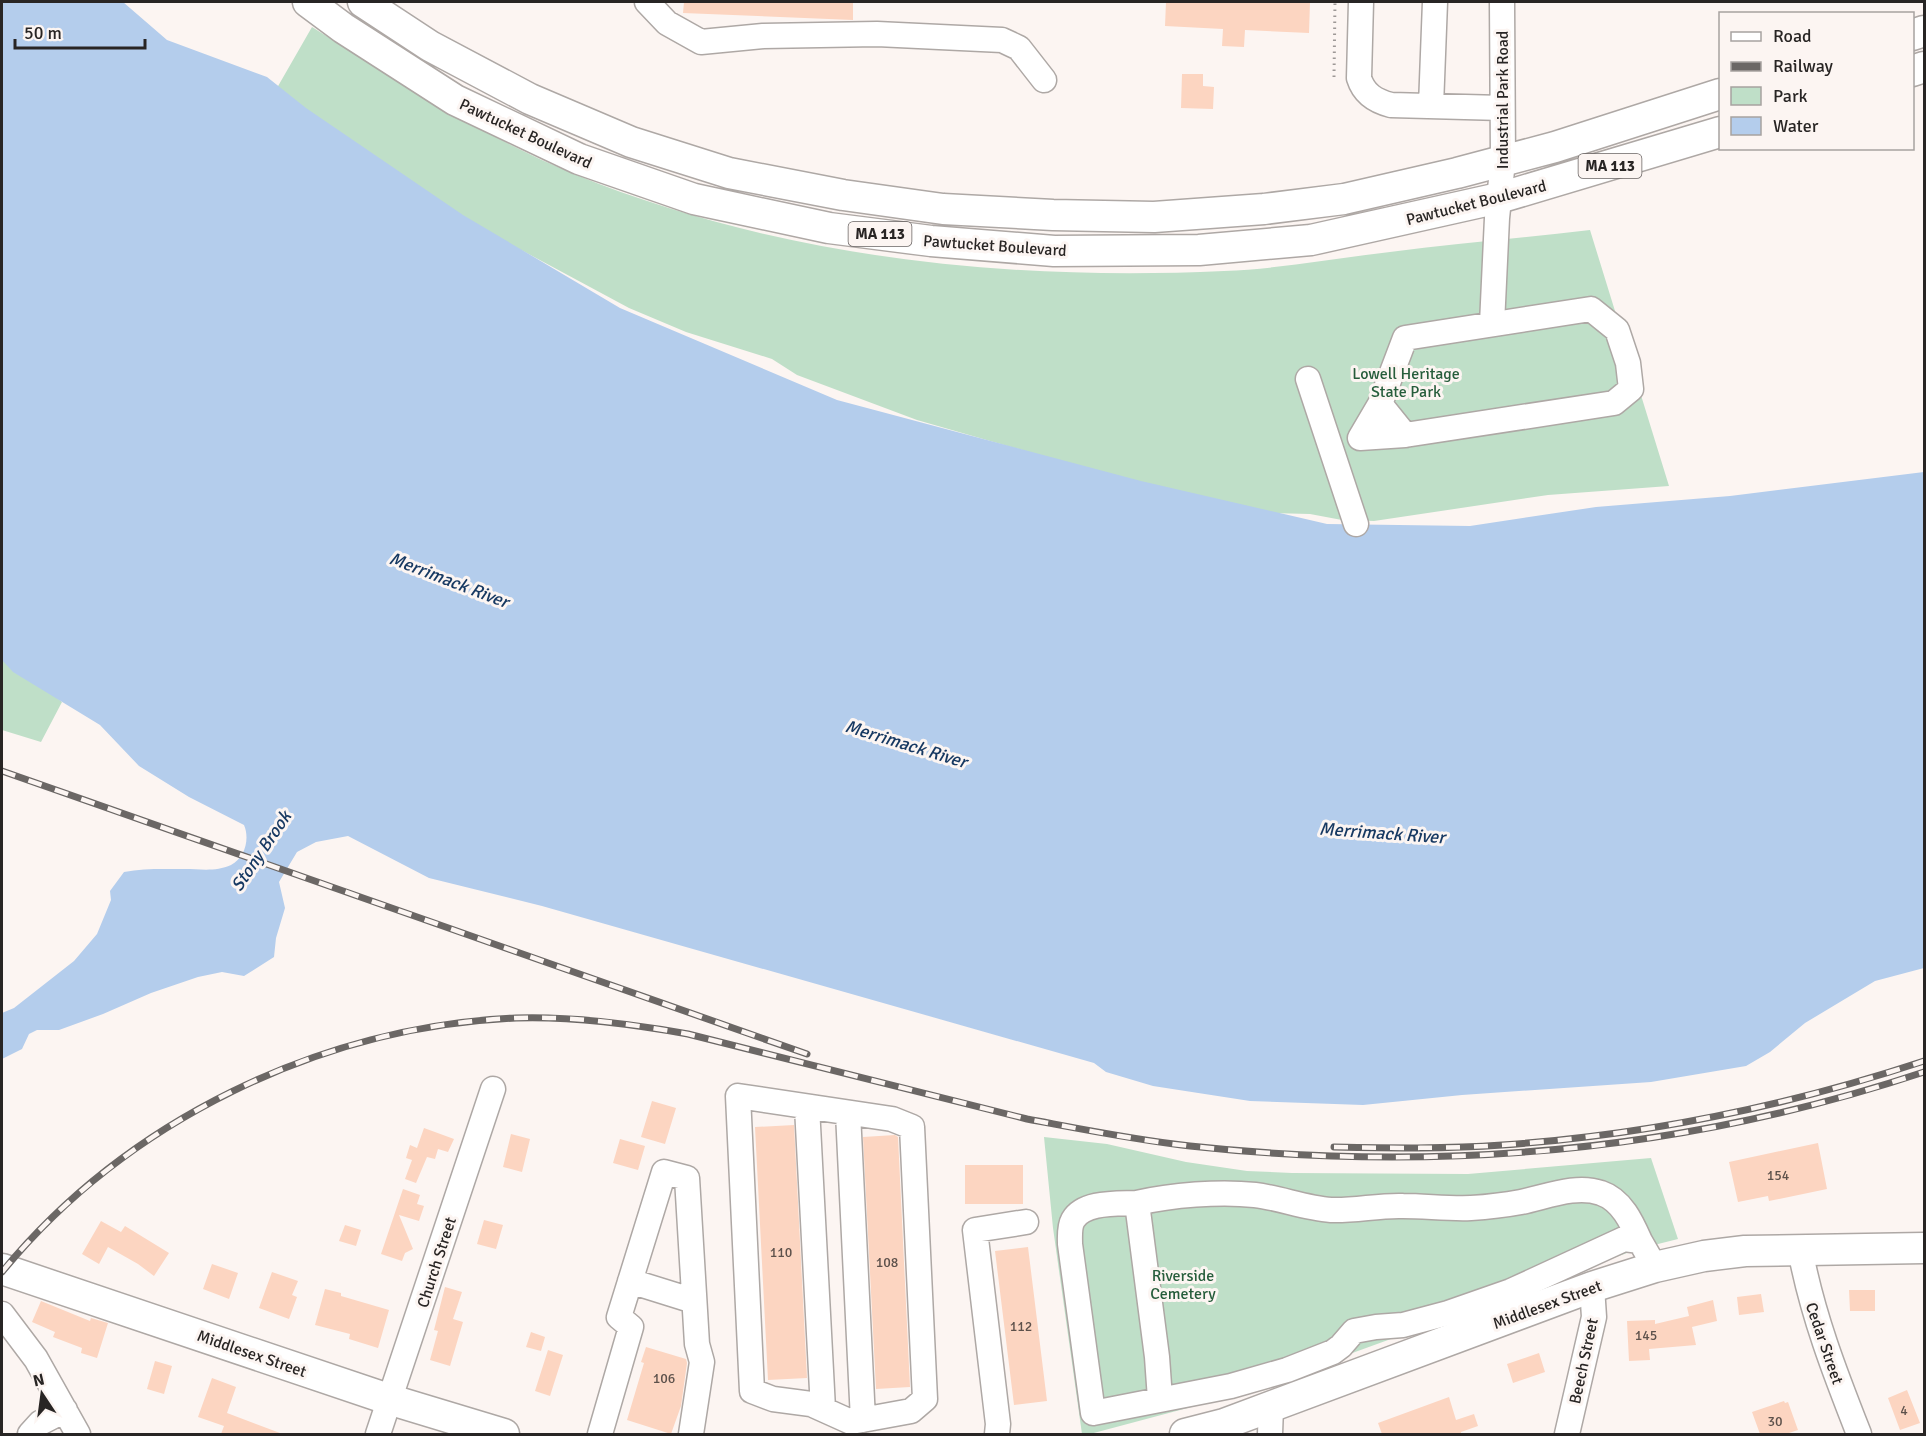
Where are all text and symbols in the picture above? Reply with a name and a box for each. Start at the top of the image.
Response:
scale bar [15,12,146,50]
legend [1719,12,1914,150]
text: 50 m [24,22,62,44]
text: Road [1773,25,1812,47]
street label: Industrial Park Road [1493,31,1513,169]
text: Railway [1773,55,1834,77]
text: Park [1773,85,1808,107]
street label: Pawtucket Boulevard [456,94,595,173]
text: Water [1773,115,1819,137]
road number: MA 113 [1578,154,1642,178]
street label: Pawtucket Boulevard [1404,176,1548,230]
road number: MA 113 [848,222,912,246]
street label: Pawtucket Boulevard [922,231,1067,261]
park label: Lowell Heritage State Park [1352,364,1460,402]
water label: Merrimack River [386,547,514,614]
water label: Merrimack River [843,715,972,774]
water label: Stony Brook [226,805,297,895]
water label: Merrimack River [1318,818,1448,849]
house number: 154 [1767,1167,1790,1184]
street label: Church Street [413,1214,461,1310]
house number: 110 [770,1244,792,1261]
house number: 108 [876,1254,898,1271]
park label: Riverside Cemetery [1150,1266,1216,1304]
street label: Middlesex Street [1490,1276,1605,1334]
street label: Cedar Street [1801,1300,1848,1387]
street label: Beech Street [1565,1316,1603,1406]
house number: 112 [1010,1318,1032,1335]
street label: Middlesex Street [194,1326,309,1382]
house number: 145 [1635,1327,1657,1344]
north arrow [12,1364,72,1424]
text: N [31,1369,47,1391]
house number: 106 [653,1370,675,1387]
house number: 4 [1900,1402,1908,1419]
house number: 30 [1767,1413,1783,1430]

